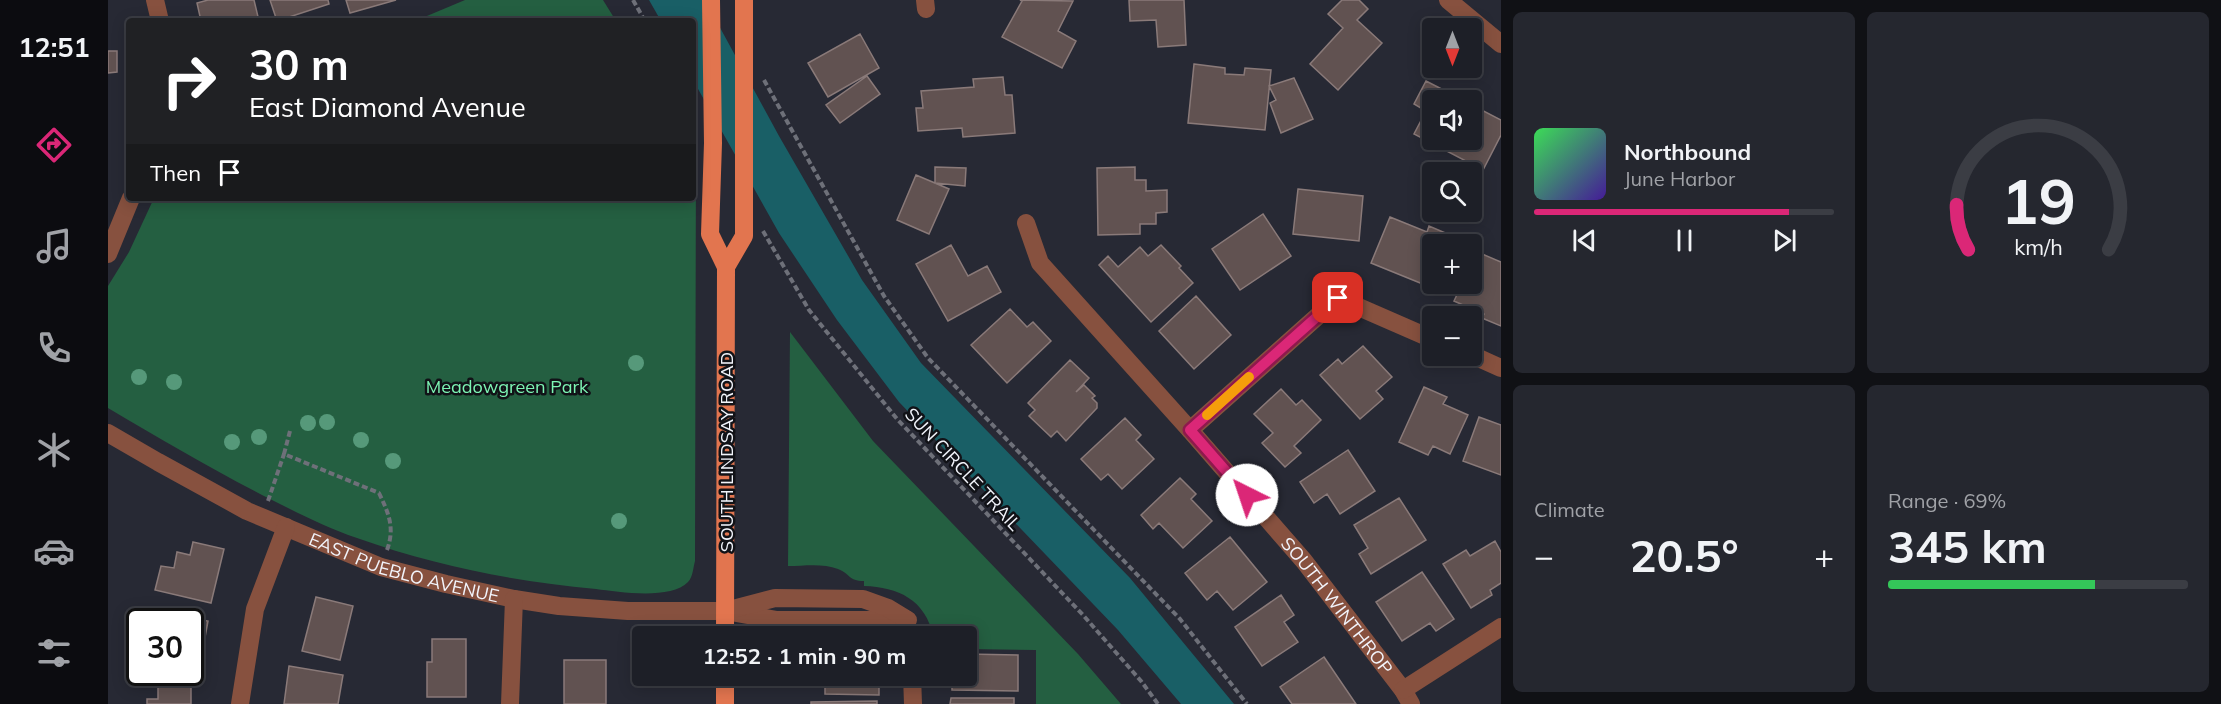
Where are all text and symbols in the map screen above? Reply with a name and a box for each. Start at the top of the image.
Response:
north arrow [1422,18,1482,78]
map controls [1422,18,1482,366]
text: 12:51 [18,30,90,64]
text: 30 m [249,38,349,91]
icon: right [150,42,228,120]
text: East Diamond Avenue [249,90,526,124]
button: sound [1422,90,1482,150]
icon: directions [33,124,75,166]
text: Northbound [1624,138,1751,166]
icon: arrive [213,156,246,189]
text: Then [150,159,201,187]
text: 19 [2001,161,2075,240]
button: search [1422,162,1482,222]
text: June Harbor [1624,166,1735,191]
icon: previous [1568,224,1601,257]
icon: pause [1668,224,1701,257]
icon: next [1768,224,1801,257]
icon: music [33,225,75,267]
text: km/h [2014,233,2062,260]
button: + [1422,234,1482,294]
pin [1312,272,1363,323]
icon: arrive [1321,281,1354,314]
button: − [1422,306,1482,366]
icon: phone [33,327,75,369]
street label: SOUTH LINDSAY ROAD [715,352,738,552]
park label: Meadowgreen Park [426,375,589,398]
street label: SUN CIRCLE TRAIL [900,403,1026,536]
icon: climate [33,429,75,471]
position arrow [1215,463,1279,527]
text: Range · 69% [1888,488,2006,513]
text: Climate [1534,497,1605,522]
text: 345 km [1888,518,2047,574]
street label: EAST PUEBLO AVENUE [306,527,501,607]
text: 20.5° [1629,527,1739,583]
icon: car [33,530,75,572]
street label: SOUTH WINTHROP [1276,532,1398,679]
text: − [1534,535,1554,576]
text: + [1814,535,1834,576]
speed limit sign: 30 [126,608,204,686]
icon: filters [33,632,75,674]
text: 12:52 · 1 min · 90 m [703,642,906,670]

